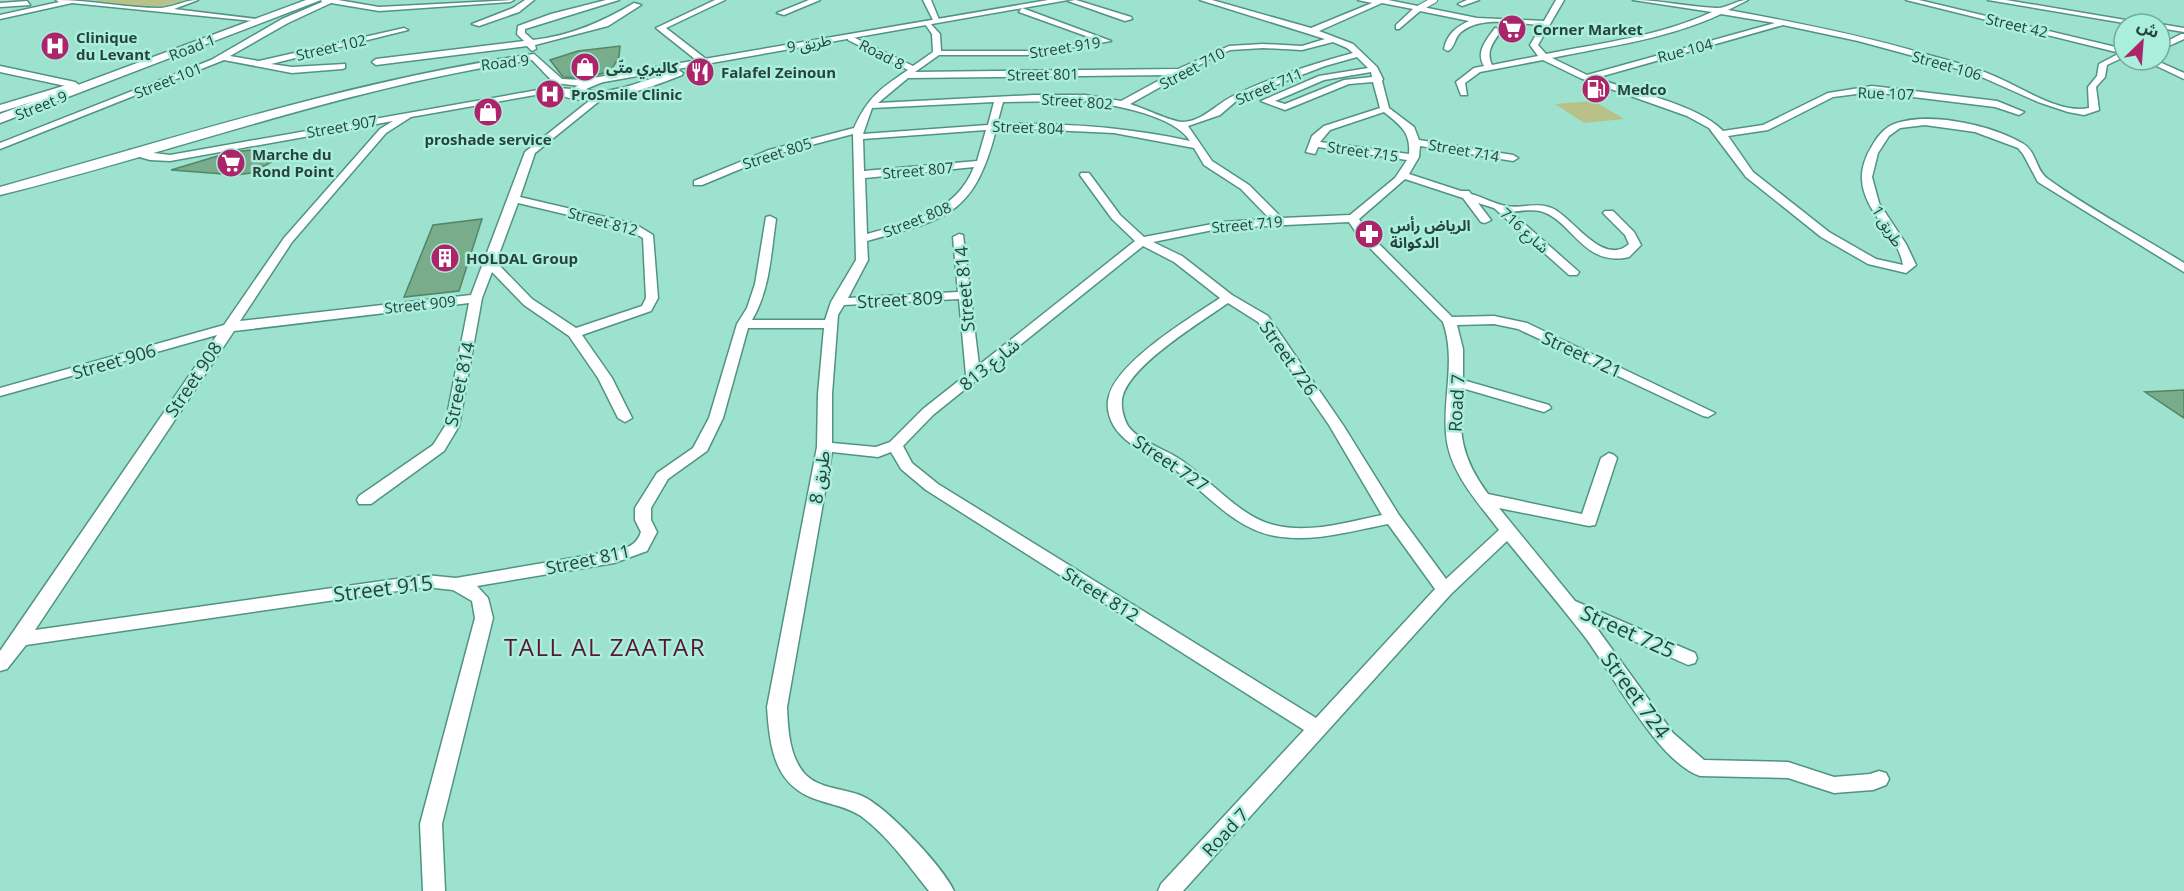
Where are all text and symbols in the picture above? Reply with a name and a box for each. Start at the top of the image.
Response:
street label: Street 42 [1984,8,2050,42]
north arrow [2112,12,2172,72]
supermarket icon: Corner Market [1496,13,1528,45]
text: ش [2134,14,2163,43]
place label: Corner Market [1533,19,1643,39]
place label: Clinique du Levant [76,27,151,64]
street label: Road 1 [166,29,218,65]
street label: Street 102 [294,29,368,65]
street label: 9 طريق [785,29,833,58]
hospital icon: Clinique du Levant [39,30,71,62]
street label: Street 919 [1028,32,1102,62]
street label: Rue 104 [1655,33,1715,67]
street label: Road 8 [856,34,908,74]
street label: Street 710 [1156,42,1228,94]
street label: Street 106 [1910,46,1984,84]
street label: Road 9 [480,50,530,74]
shop icon: كاليري متّى [569,51,601,83]
restaurant icon: Falafel Zeinoun [684,56,716,88]
street label: Street 101 [131,57,205,103]
place label: كاليري متّى [606,57,678,79]
place label: Falafel Zeinoun [721,62,836,82]
street label: Street 801 [1007,63,1079,85]
street label: Street 711 [1232,63,1306,109]
fuel station icon: Medco [1580,73,1612,105]
hospital icon: ProSmile Clinic [534,78,566,110]
place label: Medco [1617,79,1667,99]
street label: Rue 107 [1857,82,1915,104]
place label: ProSmile Clinic [571,84,683,104]
street label: Street 9 [12,86,70,124]
street label: Street 802 [1041,89,1113,113]
shop icon: proshade service [472,96,504,128]
street label: Street 907 [305,110,379,142]
street label: Street 804 [992,116,1065,138]
place label: proshade service [424,129,552,149]
street label: Street 805 [740,132,814,174]
street label: Street 714 [1427,134,1501,166]
street label: Street 715 [1326,136,1400,166]
place label: Marche du Rond Point [252,144,335,181]
supermarket icon: Marche du Rond Point [215,147,247,179]
street label: Street 807 [881,157,955,183]
street label: Street 808 [880,196,954,242]
street label: Street 812 [566,202,640,240]
street label: طريق 1 [1867,202,1908,251]
street label: شارع 716 [1494,203,1554,260]
street label: Street 719 [1210,211,1284,237]
place label: الرياض رأس الدكوانة [1390,215,1471,252]
pharmacy icon: الرياض رأس الدكوانة [1353,218,1385,250]
building icon: HOLDAL Group [429,242,461,274]
street label: Street 814 [948,245,980,333]
place label: HOLDAL Group [466,248,578,268]
street label: Street 809 [857,285,943,313]
street label: Street 909 [383,290,457,318]
street label: Street 726 [1255,316,1323,400]
street label: Street 721 [1538,325,1626,383]
street label: شارع 813 [954,332,1026,398]
street label: Street 908 [159,337,227,421]
street label: Street 906 [69,338,159,384]
street label: Street 814 [438,340,480,428]
street label: Road 7 [1443,373,1469,433]
street label: Street 727 [1129,429,1213,497]
street label: طريق 8 [803,449,835,505]
street label: Street 811 [544,538,632,580]
street label: Street 812 [1058,561,1144,627]
street label: Street 915 [332,568,434,608]
street label: Street 725 [1577,598,1679,664]
district label: TALL AL ZAATAR [504,630,706,663]
street label: Street 724 [1595,646,1677,744]
street label: Road 7 [1196,803,1254,861]

